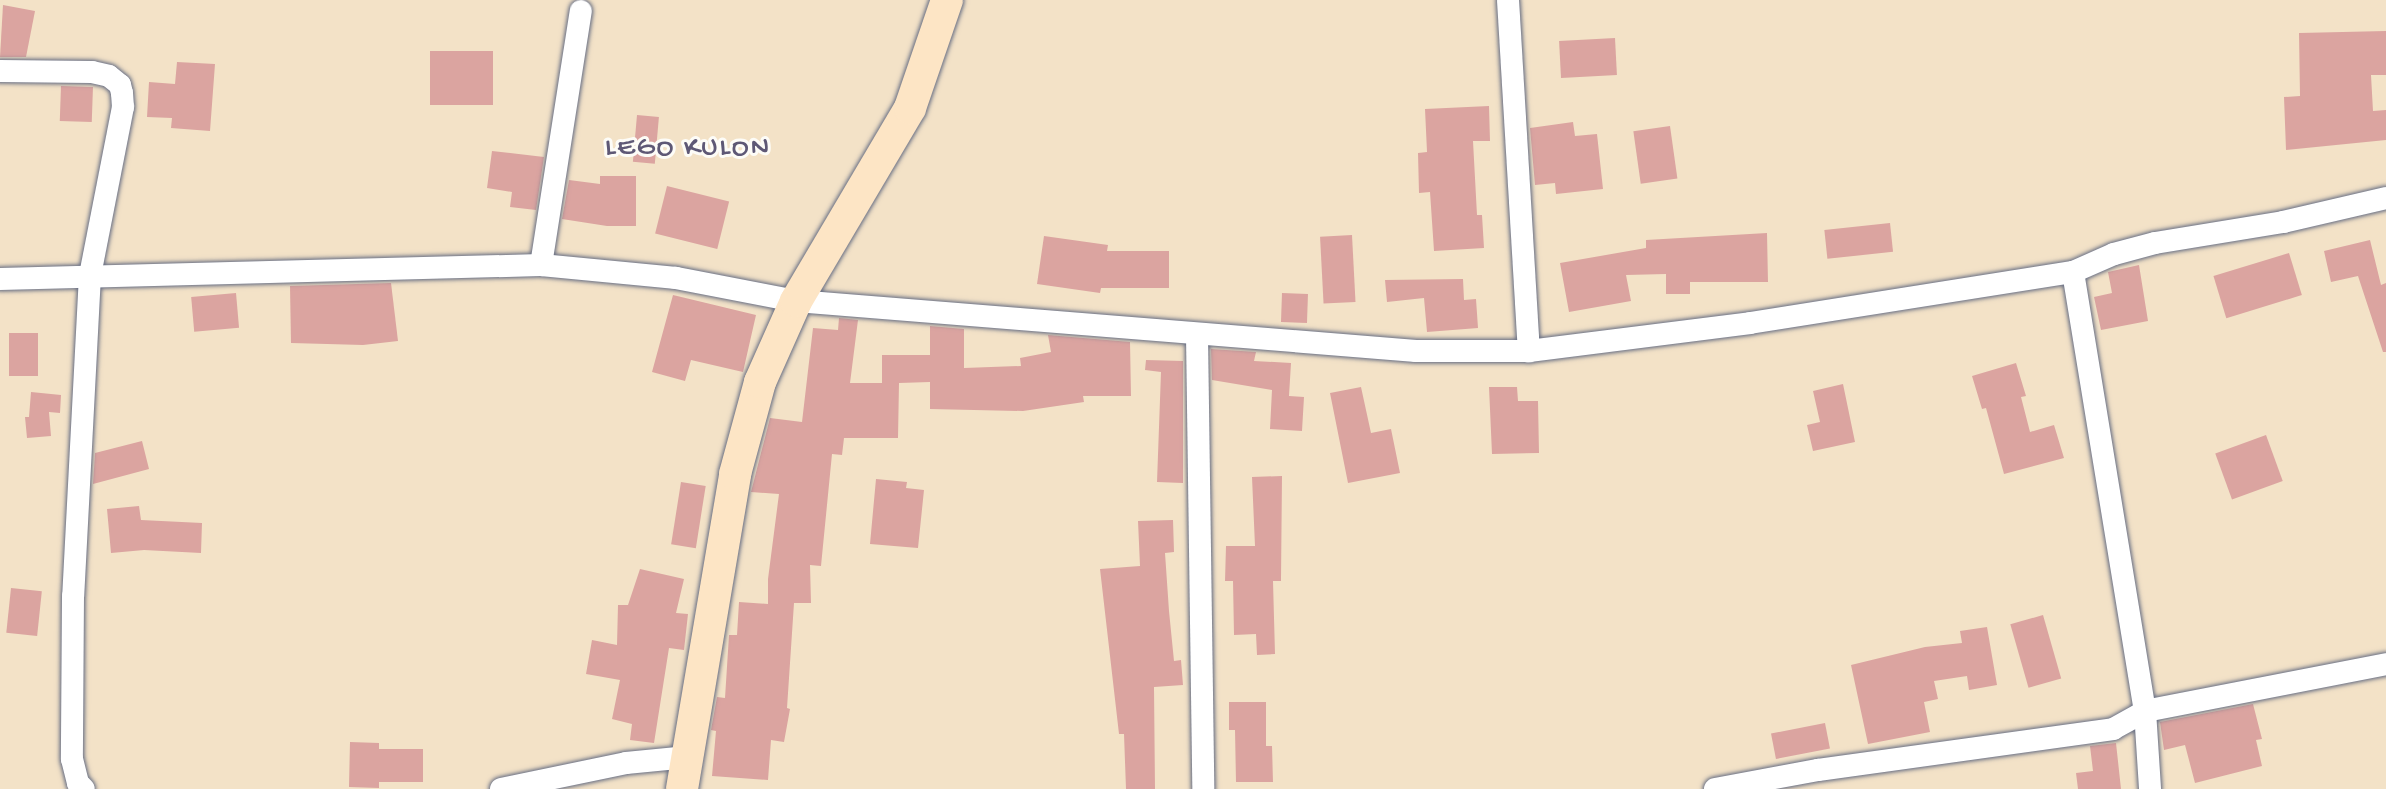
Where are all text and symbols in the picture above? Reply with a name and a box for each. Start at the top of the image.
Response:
district label: LEGO KULON [605,132,771,166]

